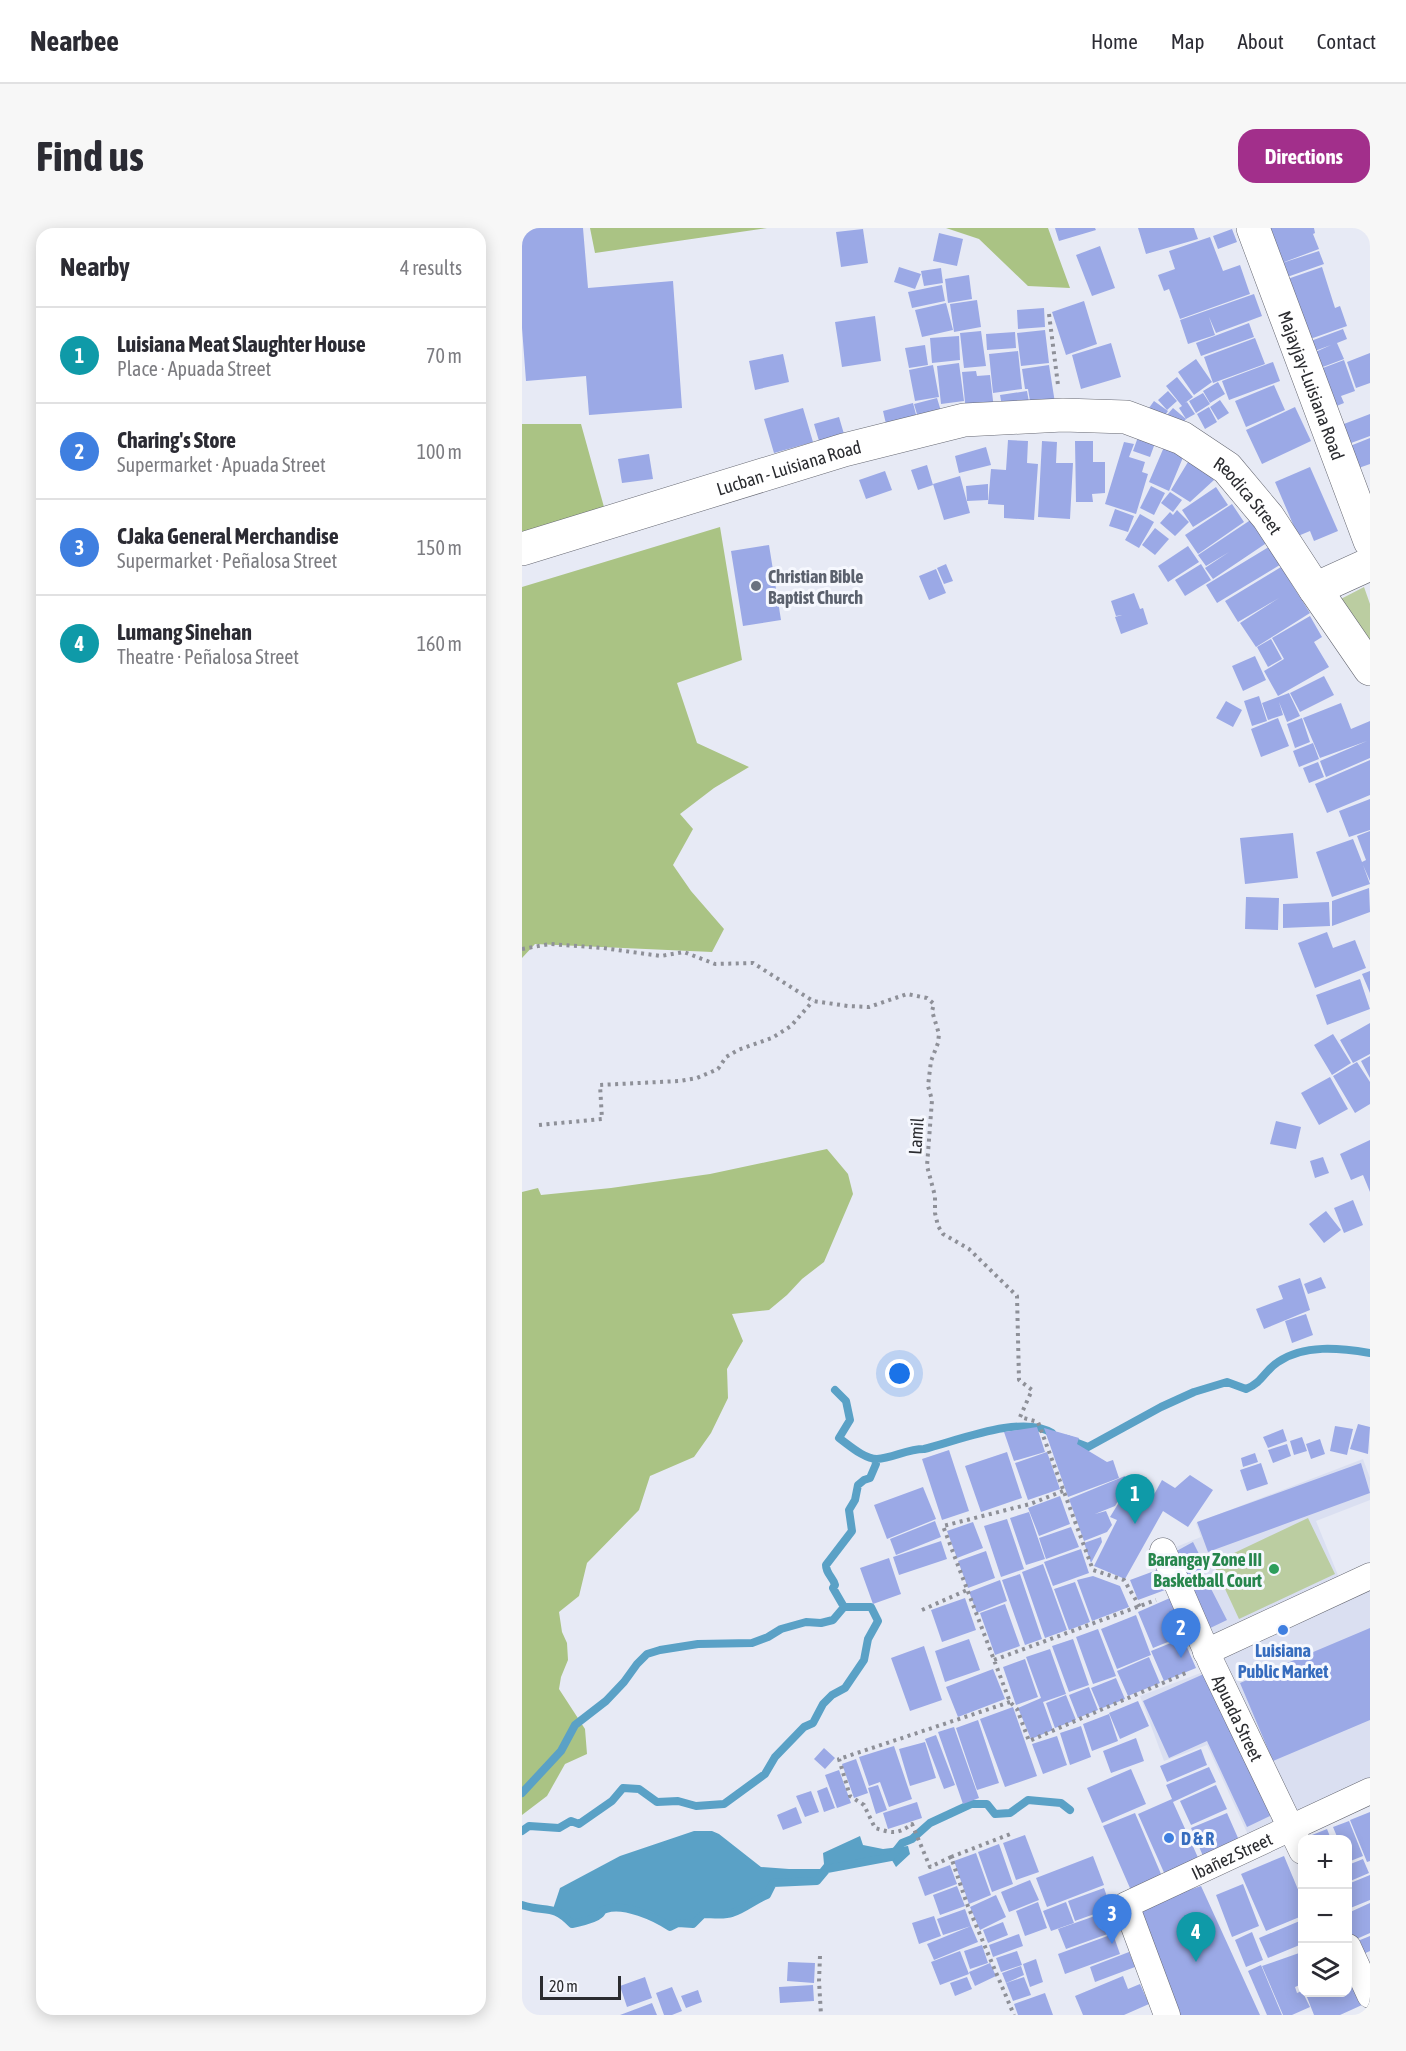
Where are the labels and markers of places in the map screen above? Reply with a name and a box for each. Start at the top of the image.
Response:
place label: Christian Bible Baptist Church [768,566,864,608]
marker: Christian Bible Baptist Church [749,579,763,593]
pin: 1 [1116,1474,1154,1524]
place label: Barangay Zone III Basketball Court [1148,1549,1263,1591]
marker: Barangay Zone III Basketball Court [1267,1562,1281,1576]
pin: 2 [1162,1608,1200,1658]
marker: Luisiana Public Market [1276,1623,1290,1637]
place label: Luisiana Public Market [1238,1640,1329,1682]
place label: D & R [1181,1828,1214,1849]
marker: D & R [1162,1831,1176,1845]
pin: 3 [1092,1894,1132,1944]
pin: 4 [1176,1912,1216,1962]

